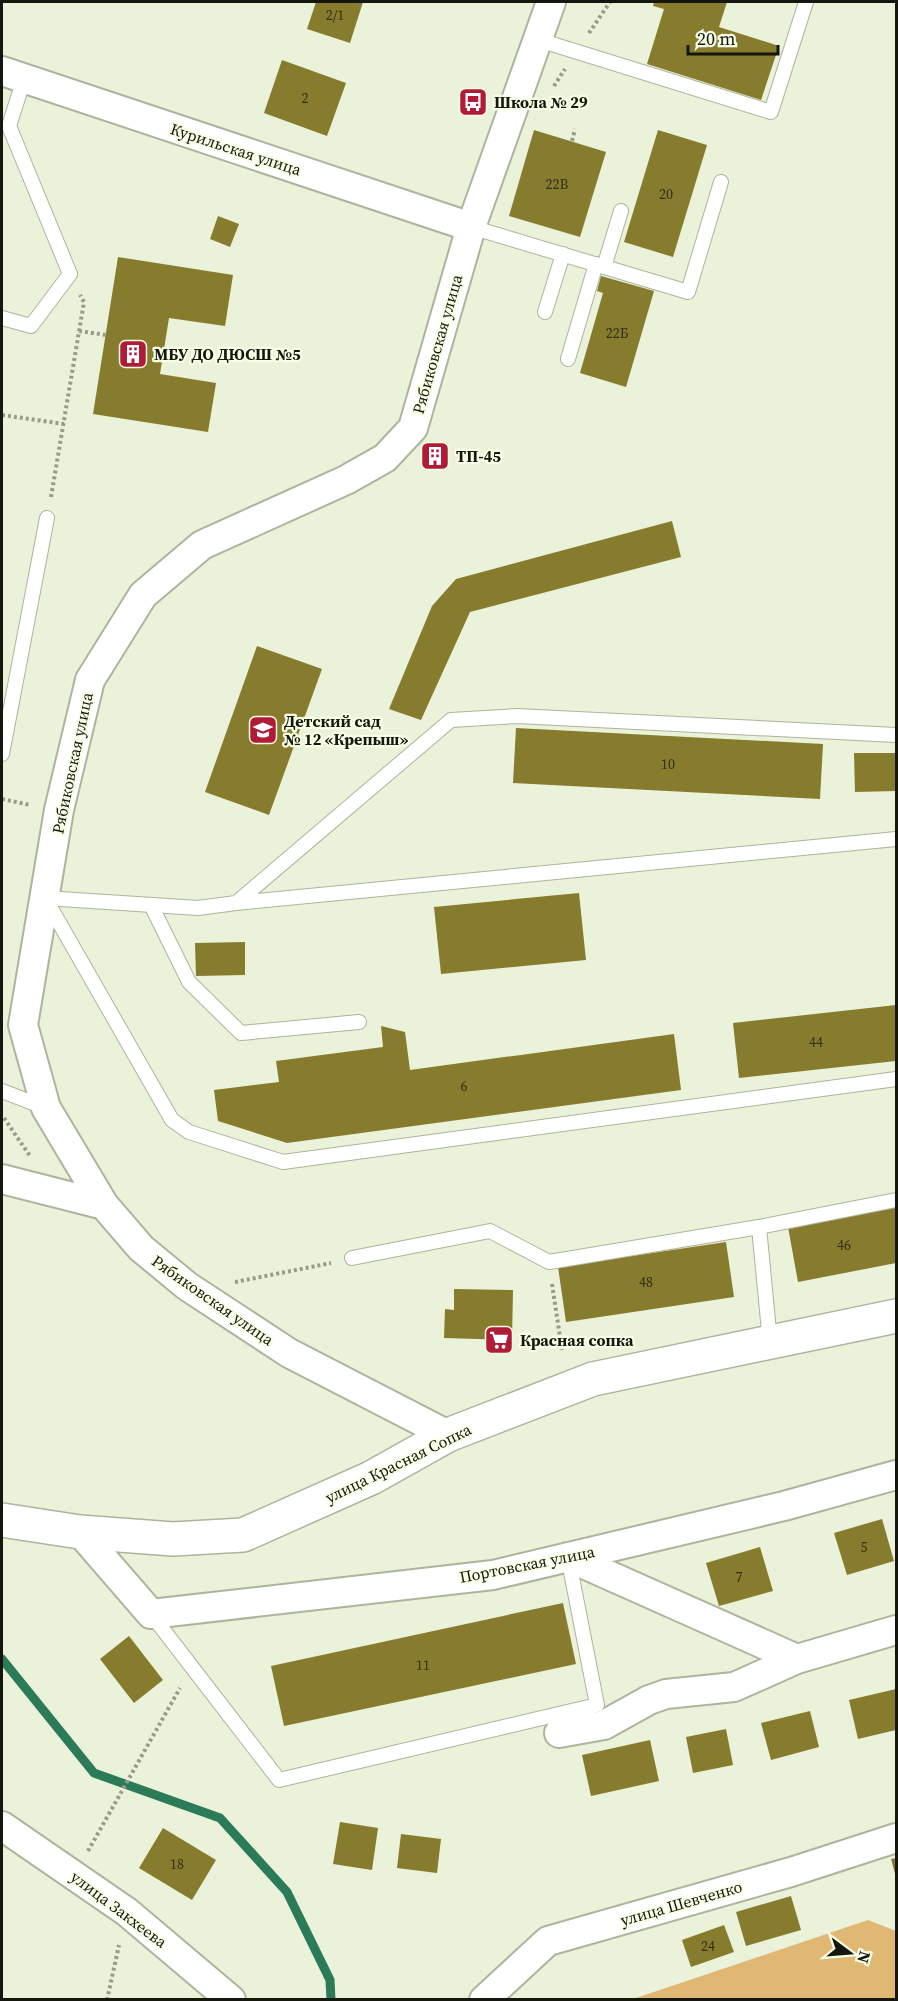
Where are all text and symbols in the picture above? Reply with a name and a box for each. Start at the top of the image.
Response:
house number: 2/1 [326,5,344,25]
scale bar [688,18,778,56]
text: 20 m [697,26,735,51]
bus stop icon: Школа № 29 [457,86,489,118]
house number: 2 [302,88,309,108]
place label: Школа № 29 [494,91,588,113]
street label: Курильская улица [168,117,305,181]
house number: 22В [546,174,569,194]
house number: 20 [659,184,673,204]
street label: Рябиковская улица [407,271,468,416]
house number: 22Б [606,323,629,343]
building icon: МБУ ДО ДЮСШ №5 [117,338,149,370]
place label: МБУ ДО ДЮСШ №5 [154,343,301,365]
building icon: ТП-45 [419,440,451,472]
place label: ТП-45 [456,445,501,467]
street label: Рябиковская улица [46,689,98,836]
place label: Детский сад № 12 «Крепыш» [284,710,408,750]
school or university icon: Детский сад № 12 «Крепыш» [247,714,279,746]
house number: 10 [661,754,675,774]
house number: 44 [809,1032,823,1052]
house number: 6 [461,1076,468,1096]
house number: 46 [837,1235,851,1255]
street label: Рябиковская улица [148,1250,279,1351]
house number: 48 [639,1272,653,1292]
supermarket icon: Красная сопка [483,1324,515,1356]
place label: Красная сопка [520,1329,634,1351]
street label: улица Красная Сопка [321,1418,476,1508]
house number: 5 [861,1537,868,1557]
street label: Портовская улица [457,1540,597,1588]
house number: 7 [736,1567,743,1587]
house number: 11 [416,1655,430,1675]
house number: 18 [170,1854,184,1874]
street label: улица Закхеева [66,1865,172,1953]
street label: улица Шевченко [617,1875,745,1931]
north arrow [820,1923,880,1983]
house number: 24 [701,1936,715,1956]
text: N [852,1949,877,1966]

